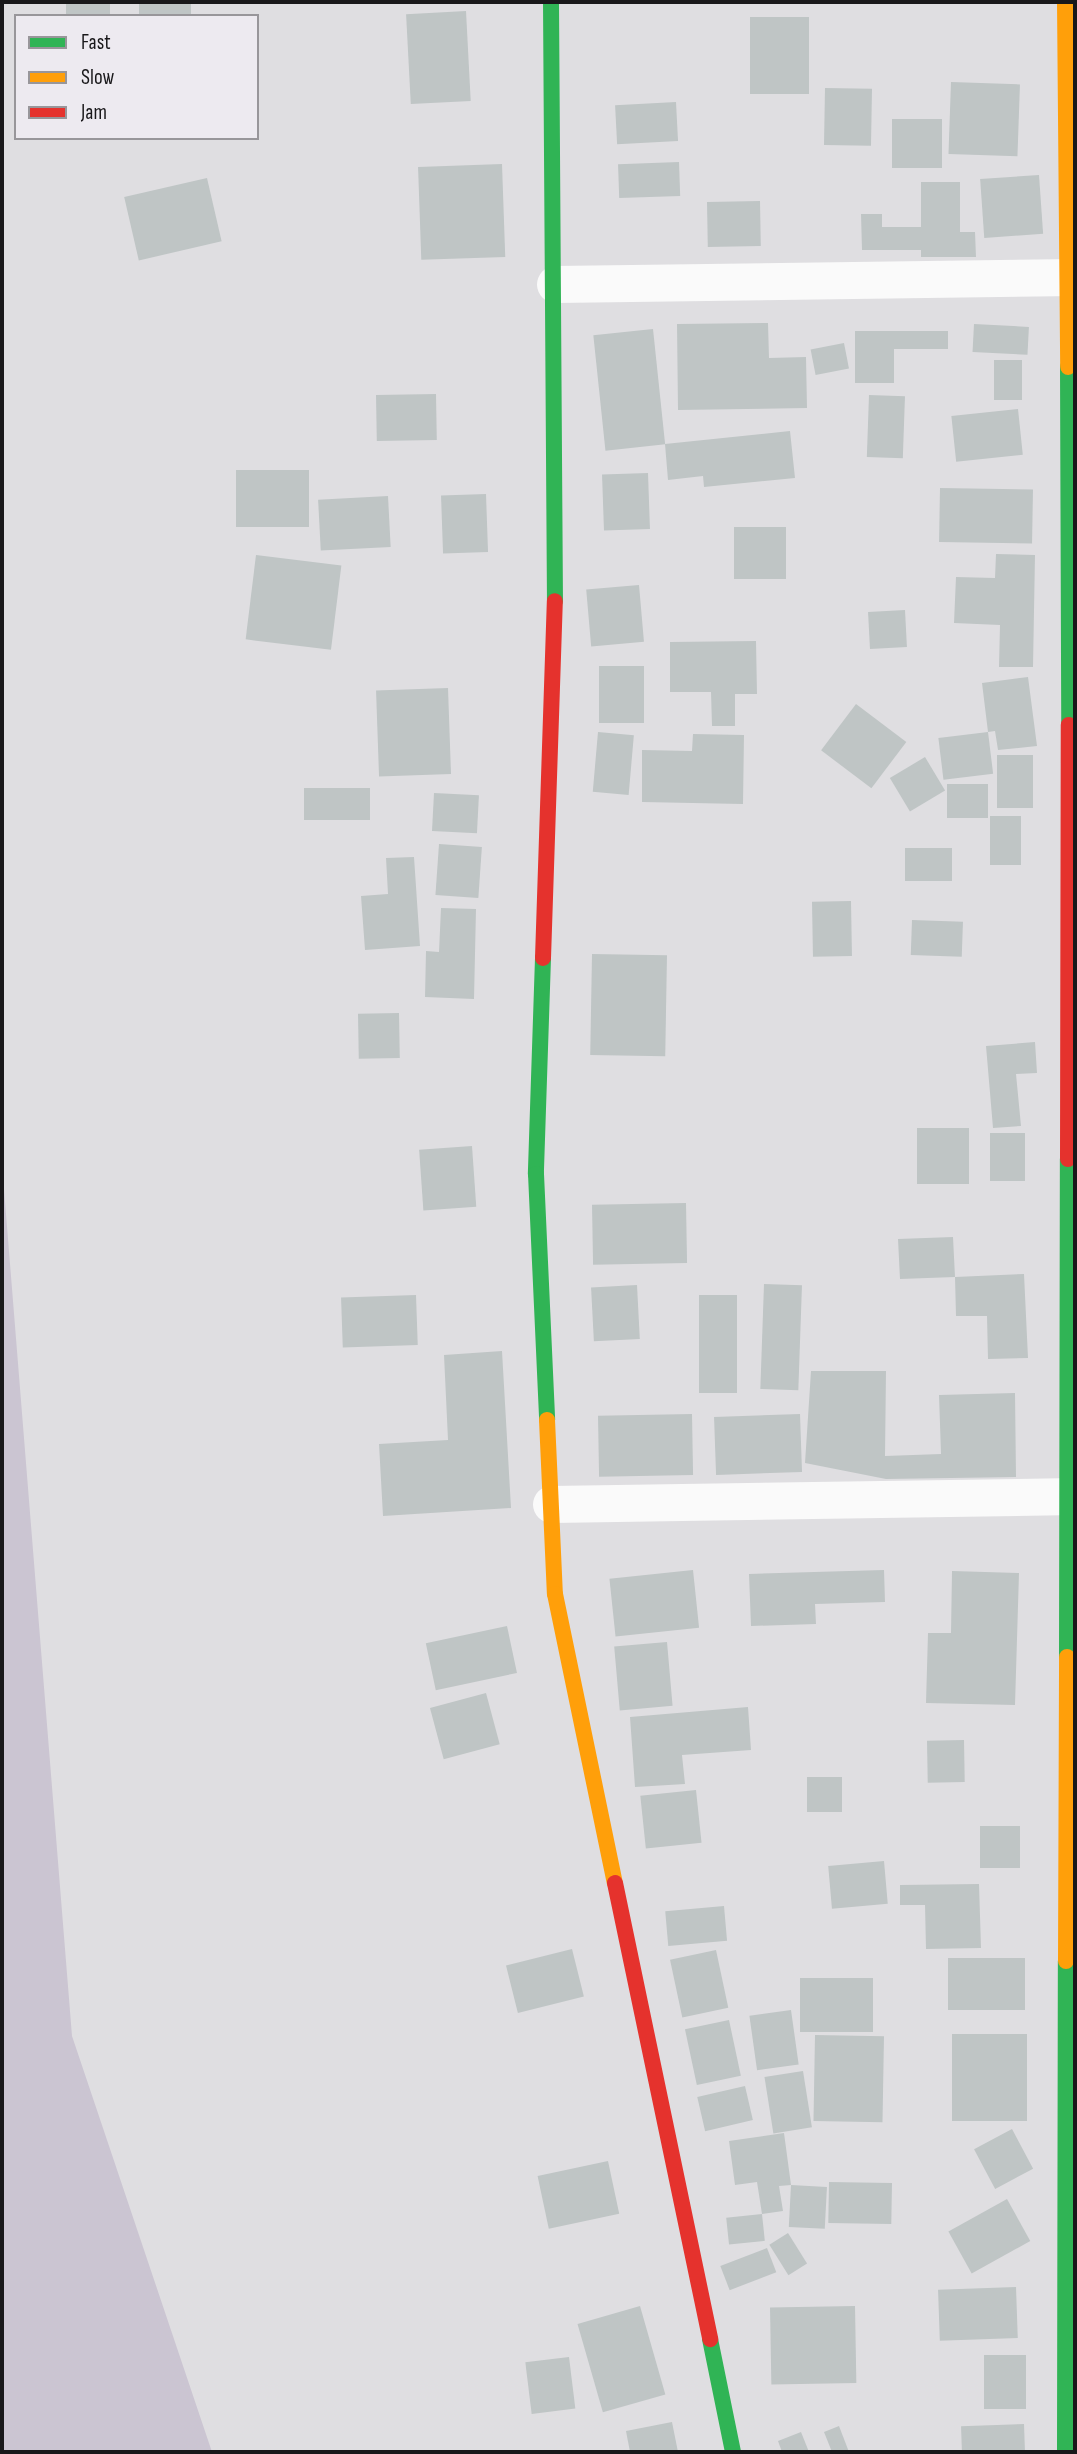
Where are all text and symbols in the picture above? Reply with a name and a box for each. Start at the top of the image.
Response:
legend [14,14,259,140]
text: Fast [81,30,111,55]
text: Slow [81,65,114,90]
text: Jam [81,100,107,125]

